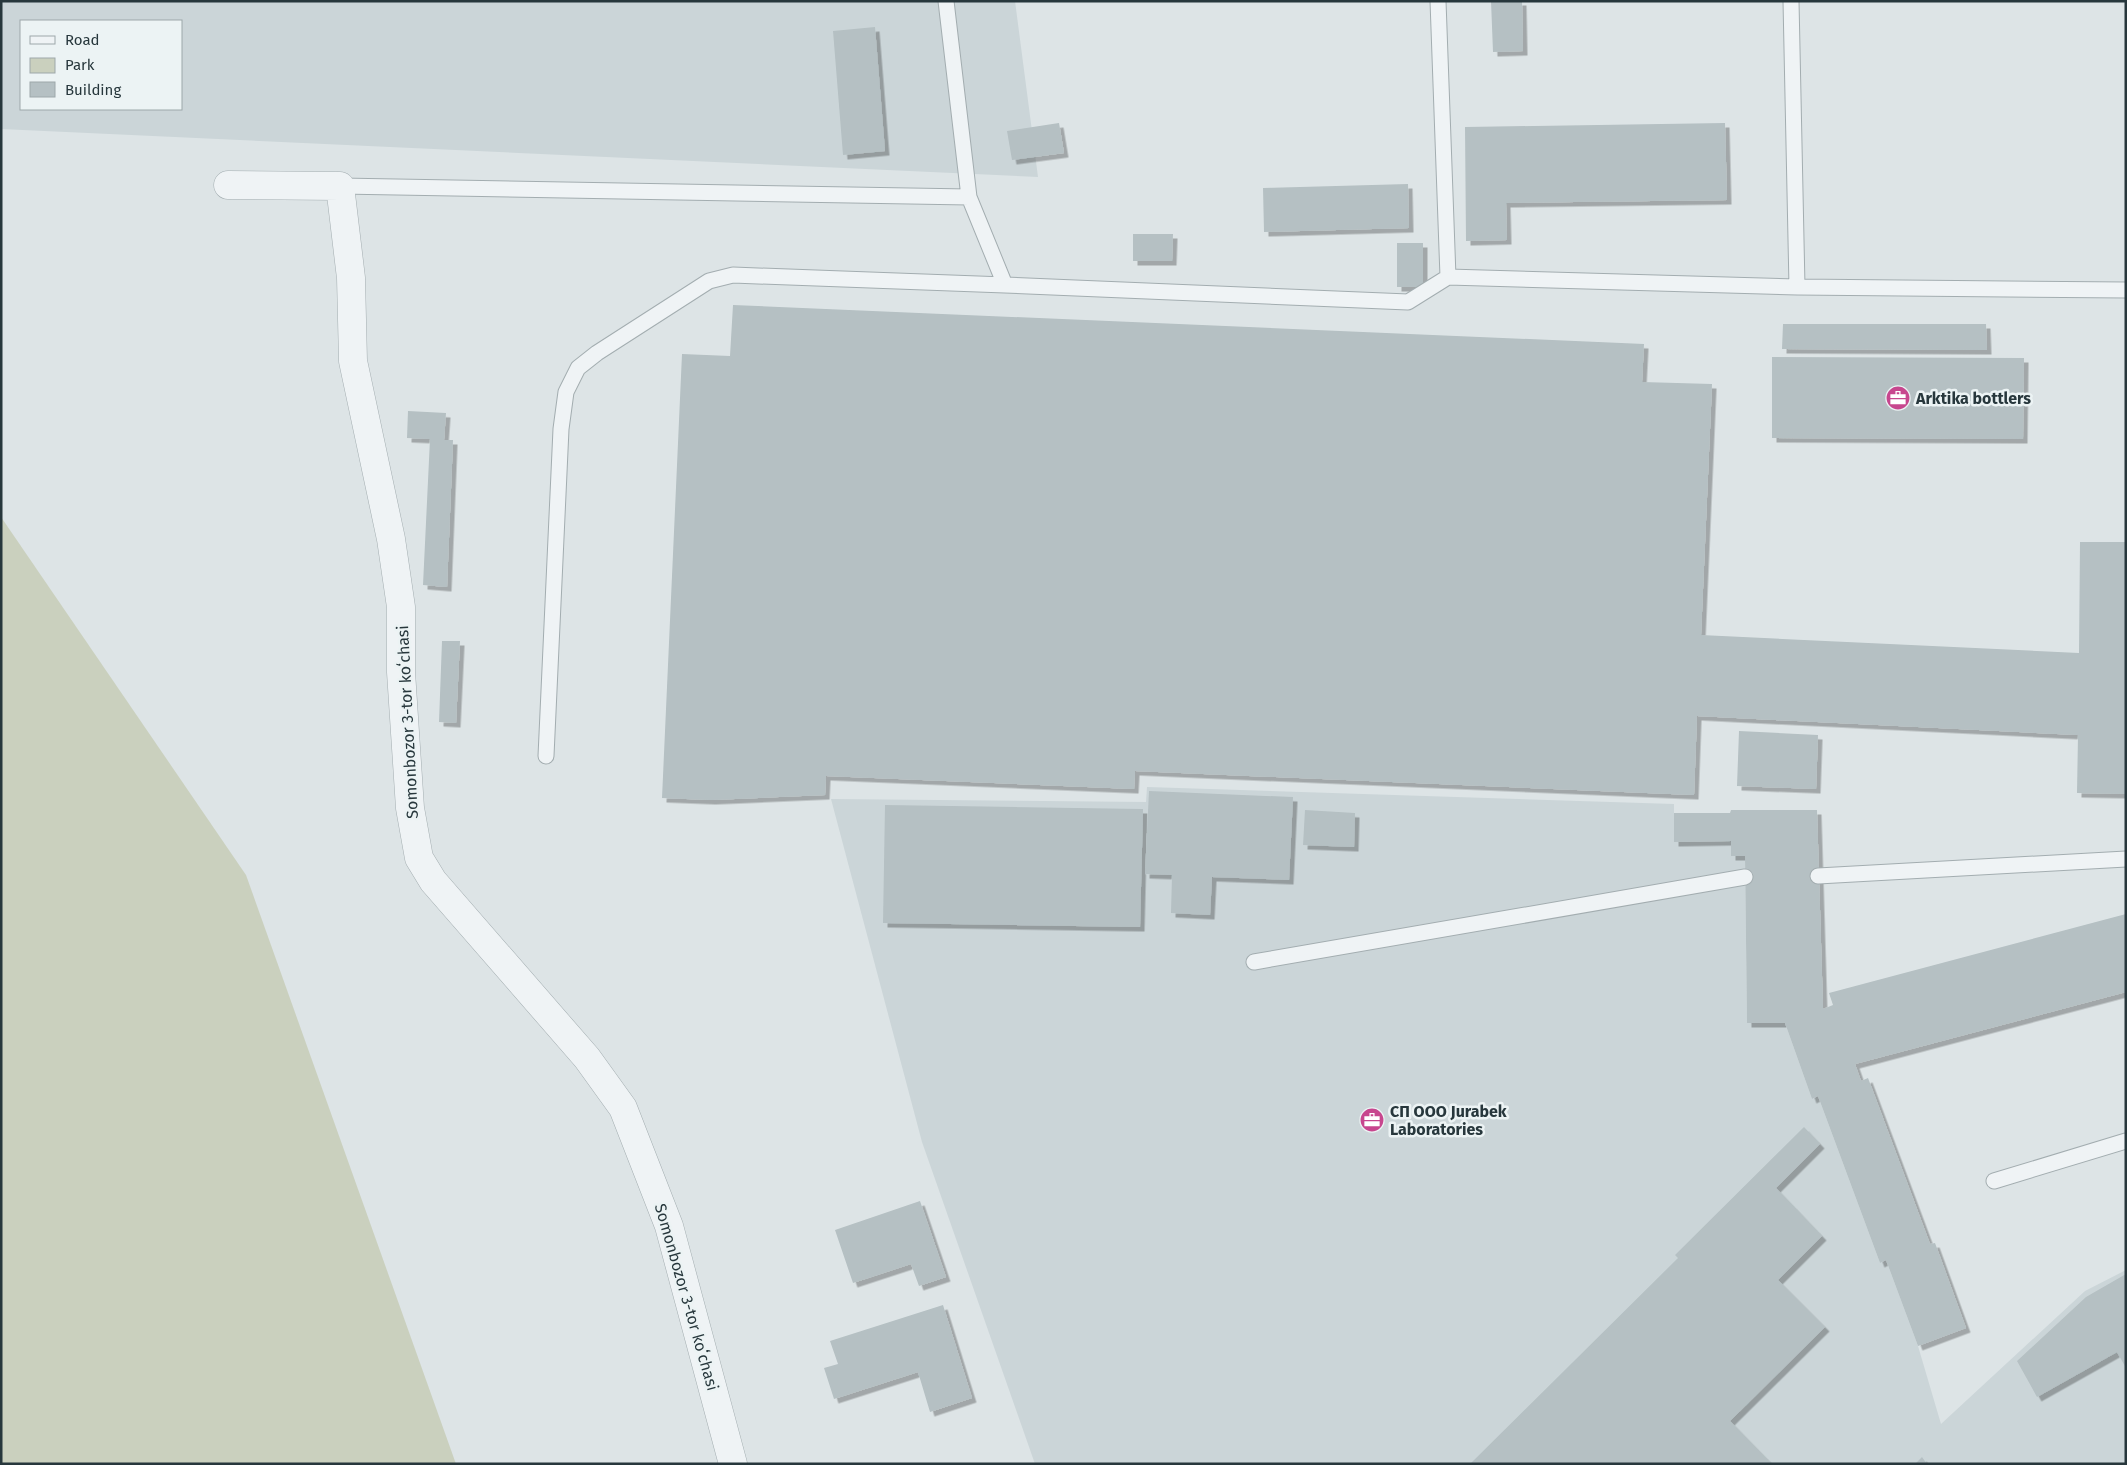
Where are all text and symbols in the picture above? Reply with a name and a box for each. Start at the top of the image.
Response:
legend [20,20,182,110]
text: Road [65,31,100,49]
text: Park [65,56,95,74]
text: Building [65,81,121,99]
office icon: Arktika bottlers [1885,385,1911,411]
place label: Arktika bottlers [1915,389,2031,408]
street label: Somonbozor 3-tor koʻchasi [393,625,422,819]
place label: СП ООО Jurabek Laboratories [1390,1102,1507,1139]
office icon: СП ООО Jurabek Laboratories [1359,1107,1385,1133]
street label: Somonbozor 3-tor koʻchasi [651,1201,722,1393]

